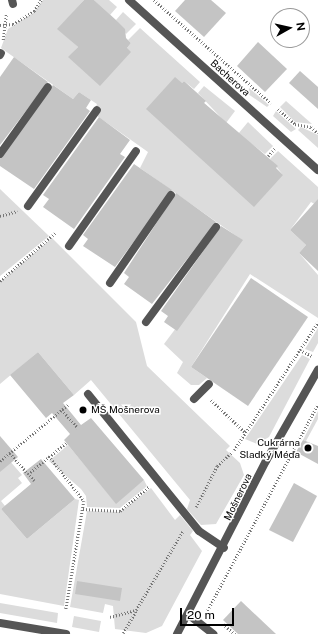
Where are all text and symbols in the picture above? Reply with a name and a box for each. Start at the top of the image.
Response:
north arrow [270,8,310,48]
text: N [294,21,307,32]
street label: Bacherova [208,57,252,99]
place label: MŠ Mošnerova [91,404,160,416]
marker: MŠ Mošnerova [78,405,88,415]
place label: Cukrárna Sladký Méďa [239,436,300,460]
marker: Cukrárna Sladký Méďa [303,443,313,453]
street label: Mošnerova [221,472,255,522]
scale bar [182,600,236,626]
text: 20 m [187,608,215,622]

